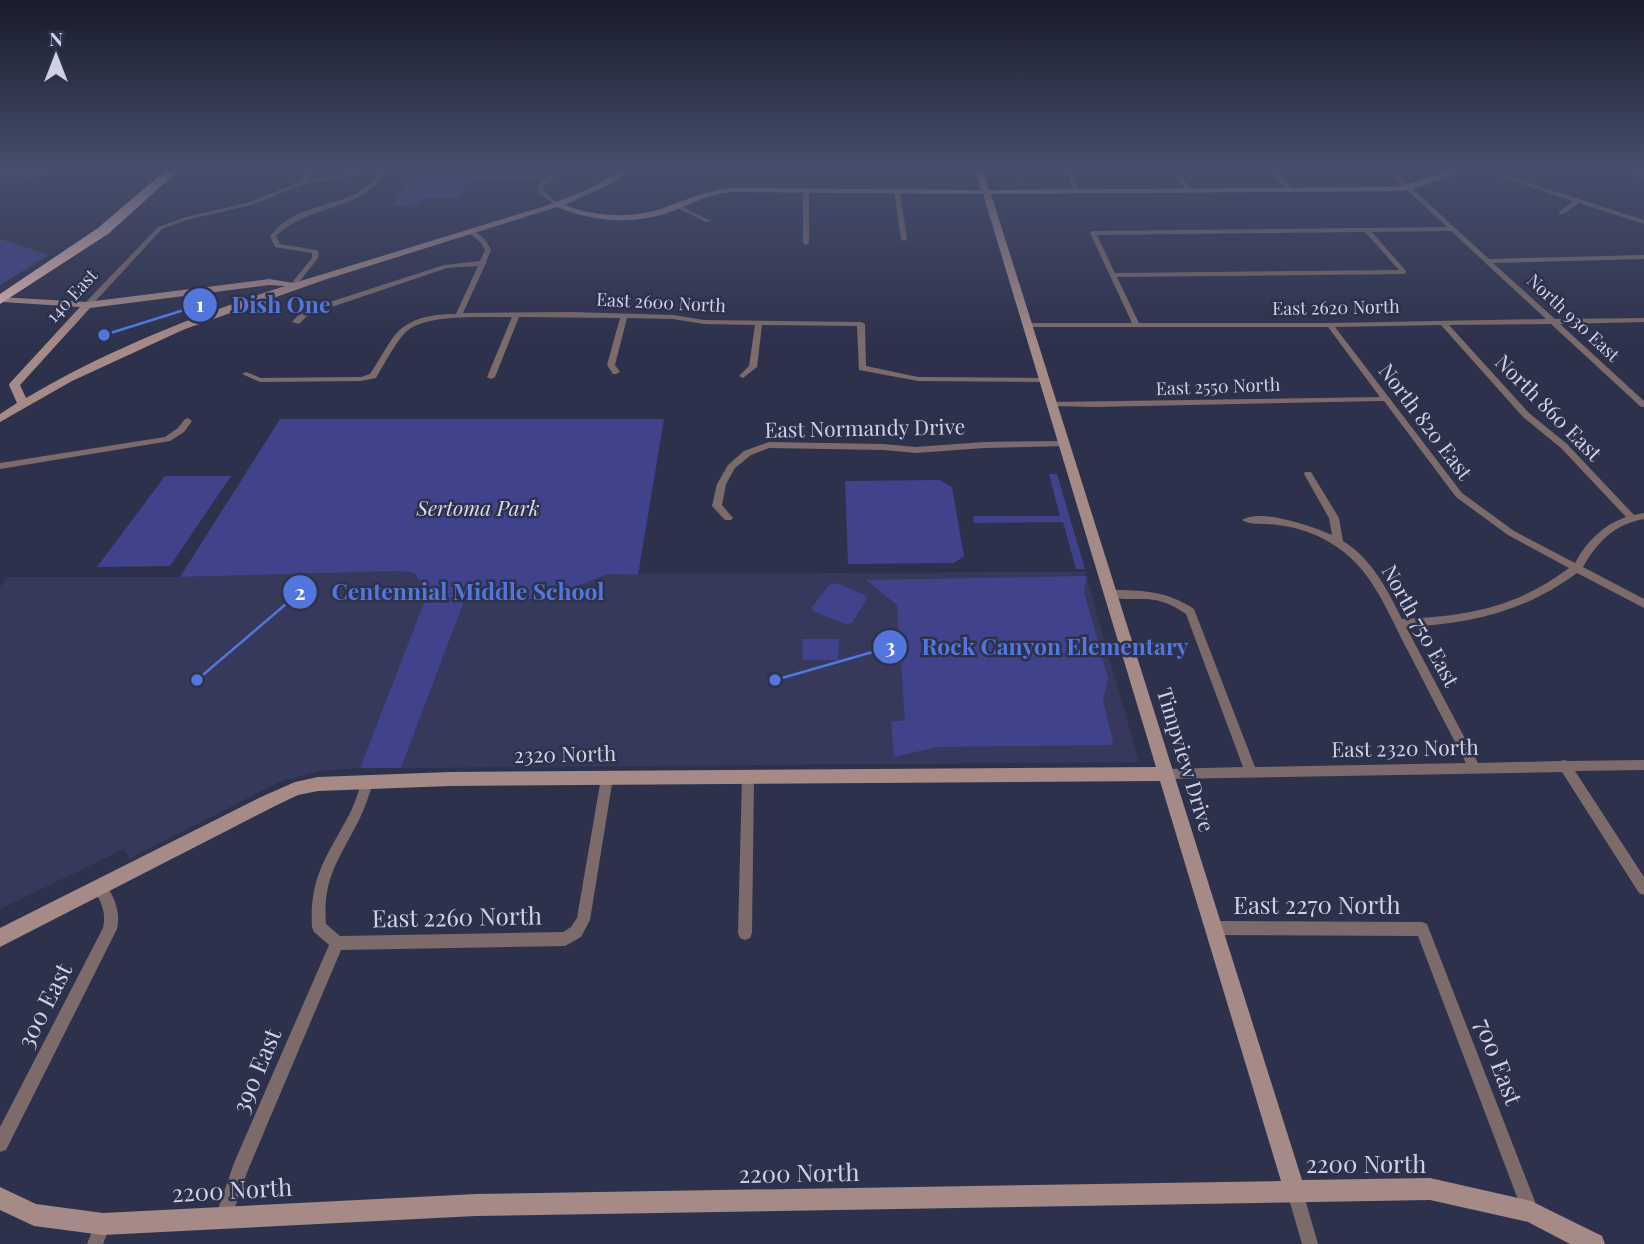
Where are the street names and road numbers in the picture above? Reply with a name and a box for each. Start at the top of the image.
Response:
street label: 140 East [40,263,103,327]
street label: North 930 East [1522,268,1626,367]
street label: East 2600 North [596,287,727,317]
street label: East 2620 North [1272,294,1400,320]
street label: North 860 East [1490,347,1609,466]
street label: North 820 East [1374,357,1480,485]
street label: East 2550 North [1155,372,1281,400]
street label: East Normandy Drive [764,411,966,443]
street label: North 750 East [1377,559,1467,692]
street label: Timpview Drive [1152,684,1222,835]
street label: East 2320 North [1331,732,1480,762]
street label: 2320 North [513,738,617,768]
street label: East 2270 North [1233,888,1401,920]
street label: East 2260 North [372,899,542,933]
street label: 300 East [8,957,78,1053]
street label: 700 East [1469,1013,1531,1110]
street label: 390 East [223,1022,288,1118]
street label: 2200 North [1306,1147,1426,1179]
street label: 2200 North [738,1155,860,1189]
street label: 2200 North [171,1170,293,1208]

